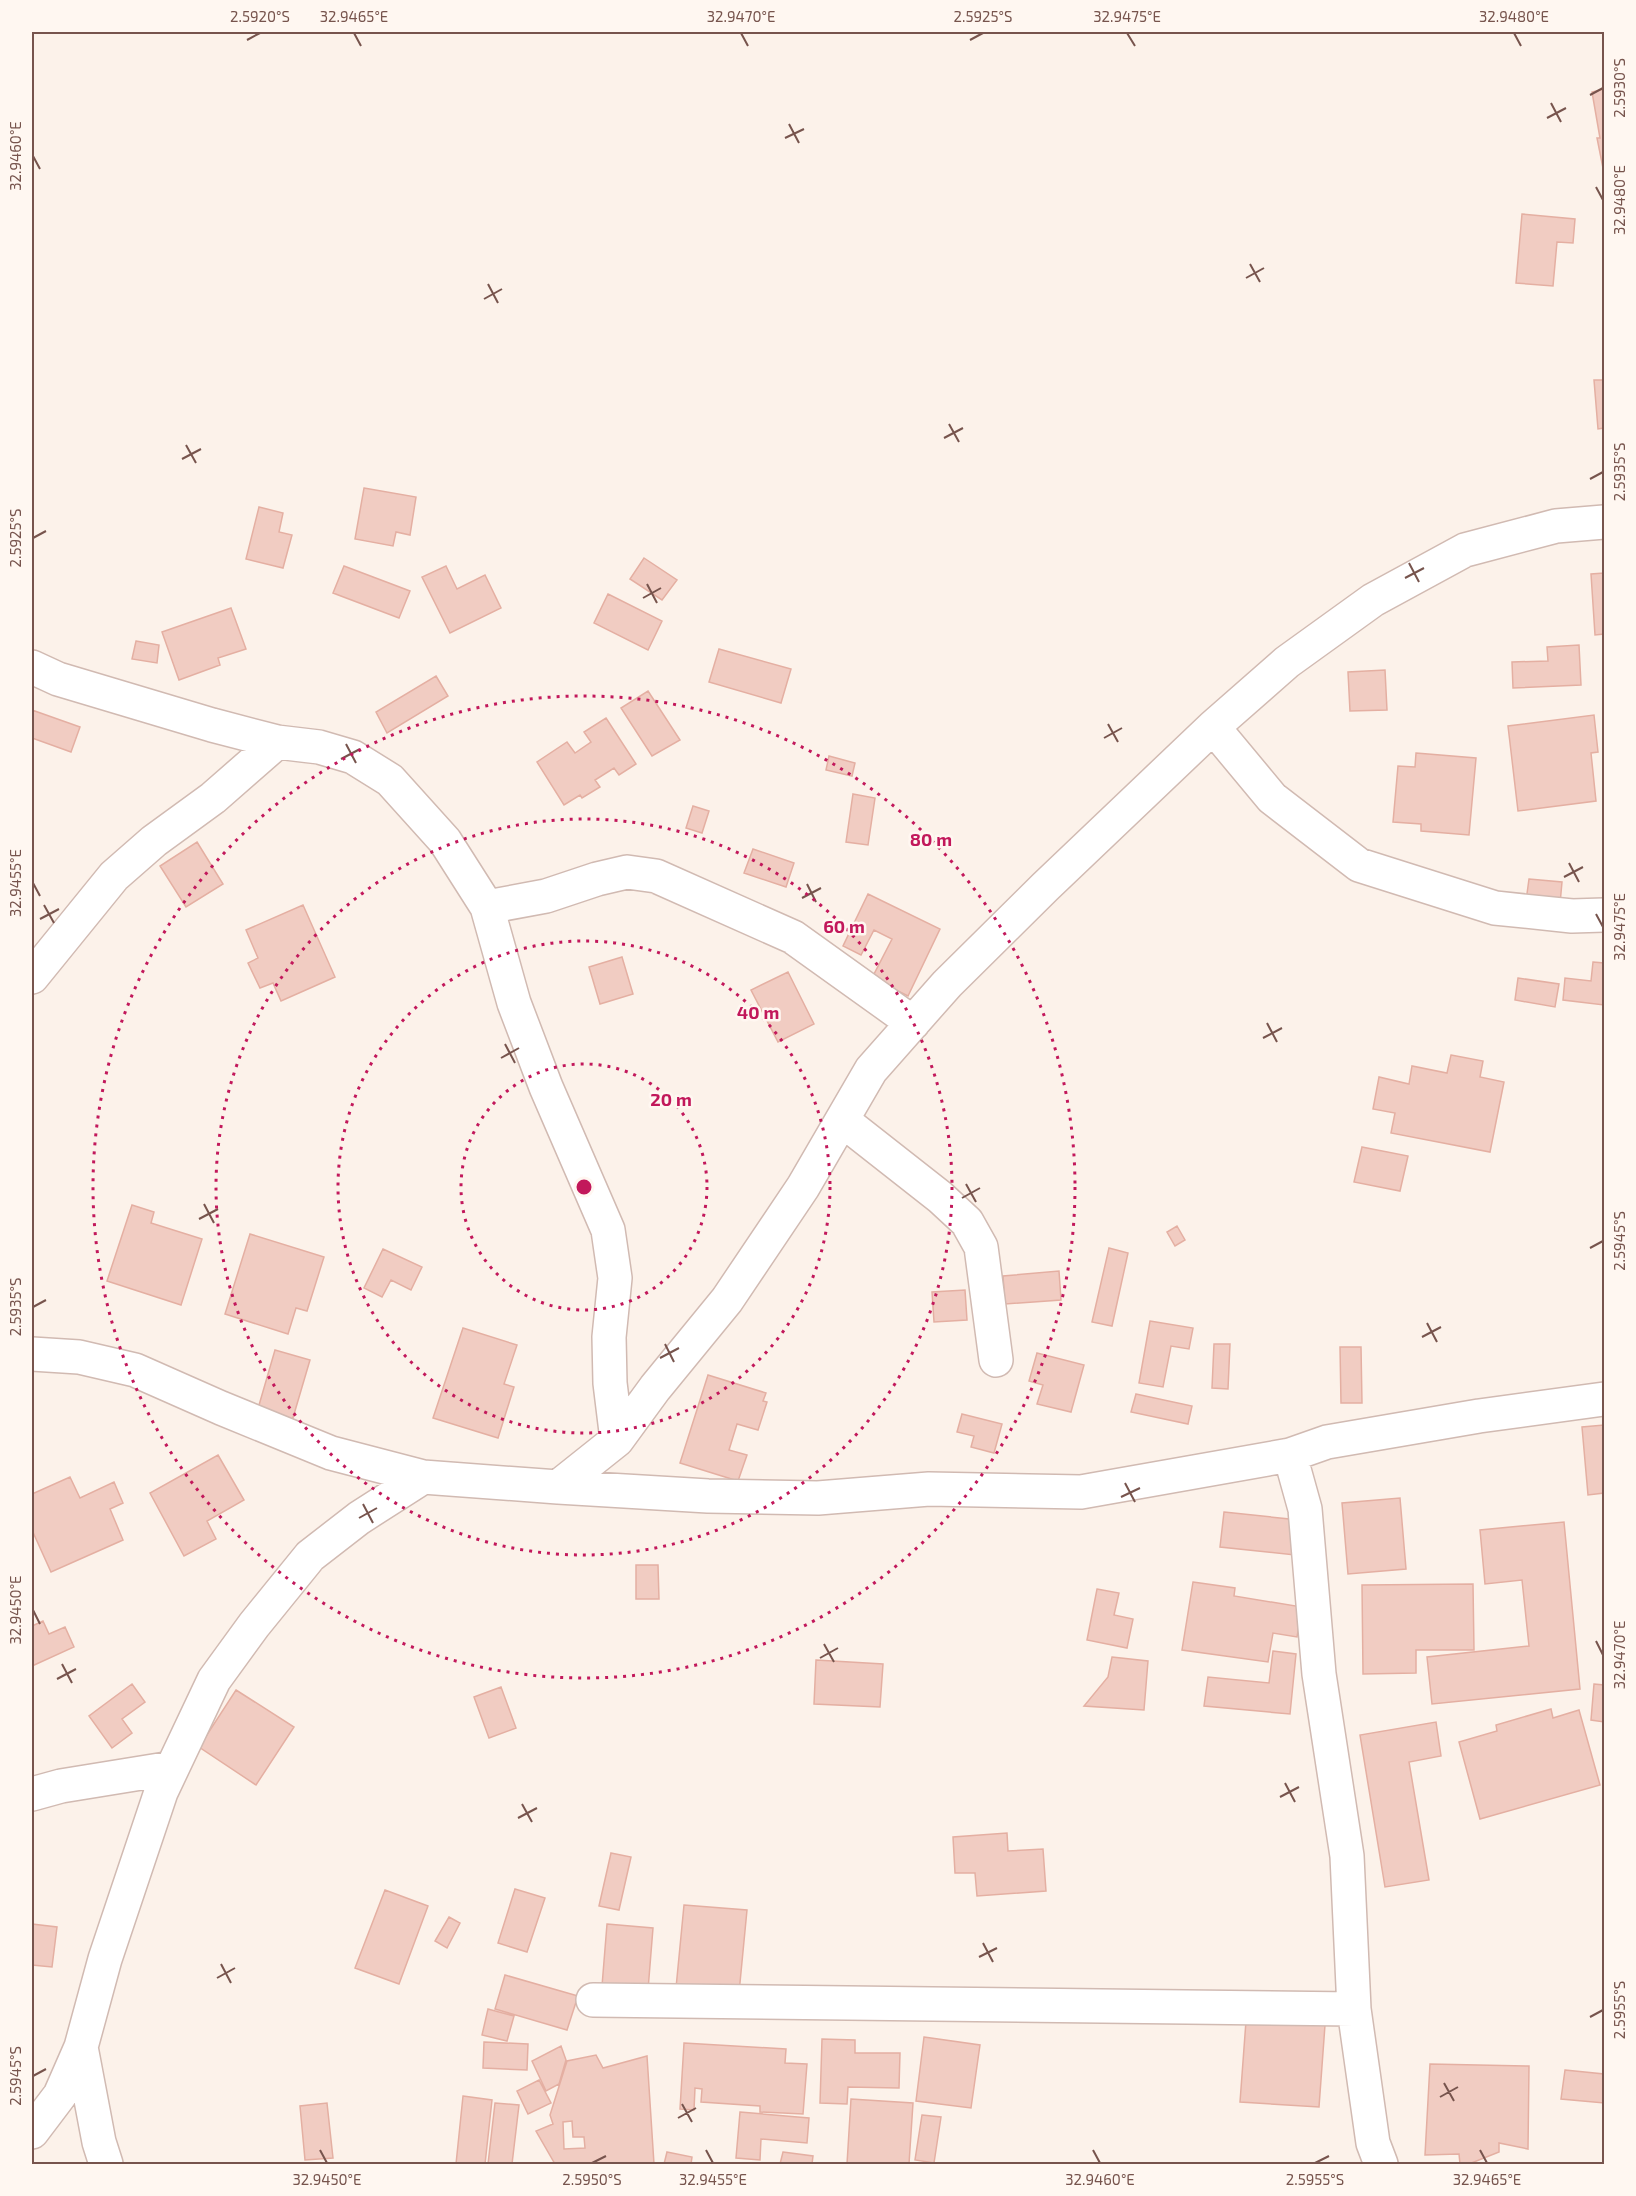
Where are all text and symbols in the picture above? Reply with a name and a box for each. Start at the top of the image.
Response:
text: 2.5920°S [230,7,290,25]
text: 32.9465°E [320,7,388,25]
text: 32.9470°E [707,7,775,25]
text: 2.5925°S [954,7,1012,25]
text: 32.9475°E [1093,7,1161,25]
text: 32.9480°E [1479,7,1549,25]
text: 2.5930°S [1610,58,1628,118]
text: 32.9460°E [6,121,24,191]
text: 32.9480°E [1610,165,1628,235]
text: 2.5935°S [1610,443,1628,501]
text: 2.5925°S [6,509,24,567]
text: 80 m [910,828,952,850]
text: 32.9455°E [6,849,24,917]
text: 32.9475°E [1610,893,1628,961]
text: 60 m [823,915,865,937]
text: 40 m [737,1001,779,1023]
text: 20 m [650,1088,692,1110]
centre of rings [574,1177,594,1197]
text: 2.5945°S [1610,1211,1628,1271]
text: 2.5935°S [6,1278,24,1336]
text: 32.9450°E [6,1576,24,1644]
text: 32.9470°E [1610,1621,1628,1689]
text: 2.5955°S [1610,1981,1628,2039]
text: 2.5945°S [6,2046,24,2106]
text: 32.9450°E [293,2170,361,2188]
text: 2.5950°S [562,2170,622,2188]
text: 32.9455°E [679,2170,747,2188]
text: 32.9460°E [1065,2170,1135,2188]
text: 2.5955°S [1286,2170,1344,2188]
text: 32.9465°E [1453,2170,1521,2188]

